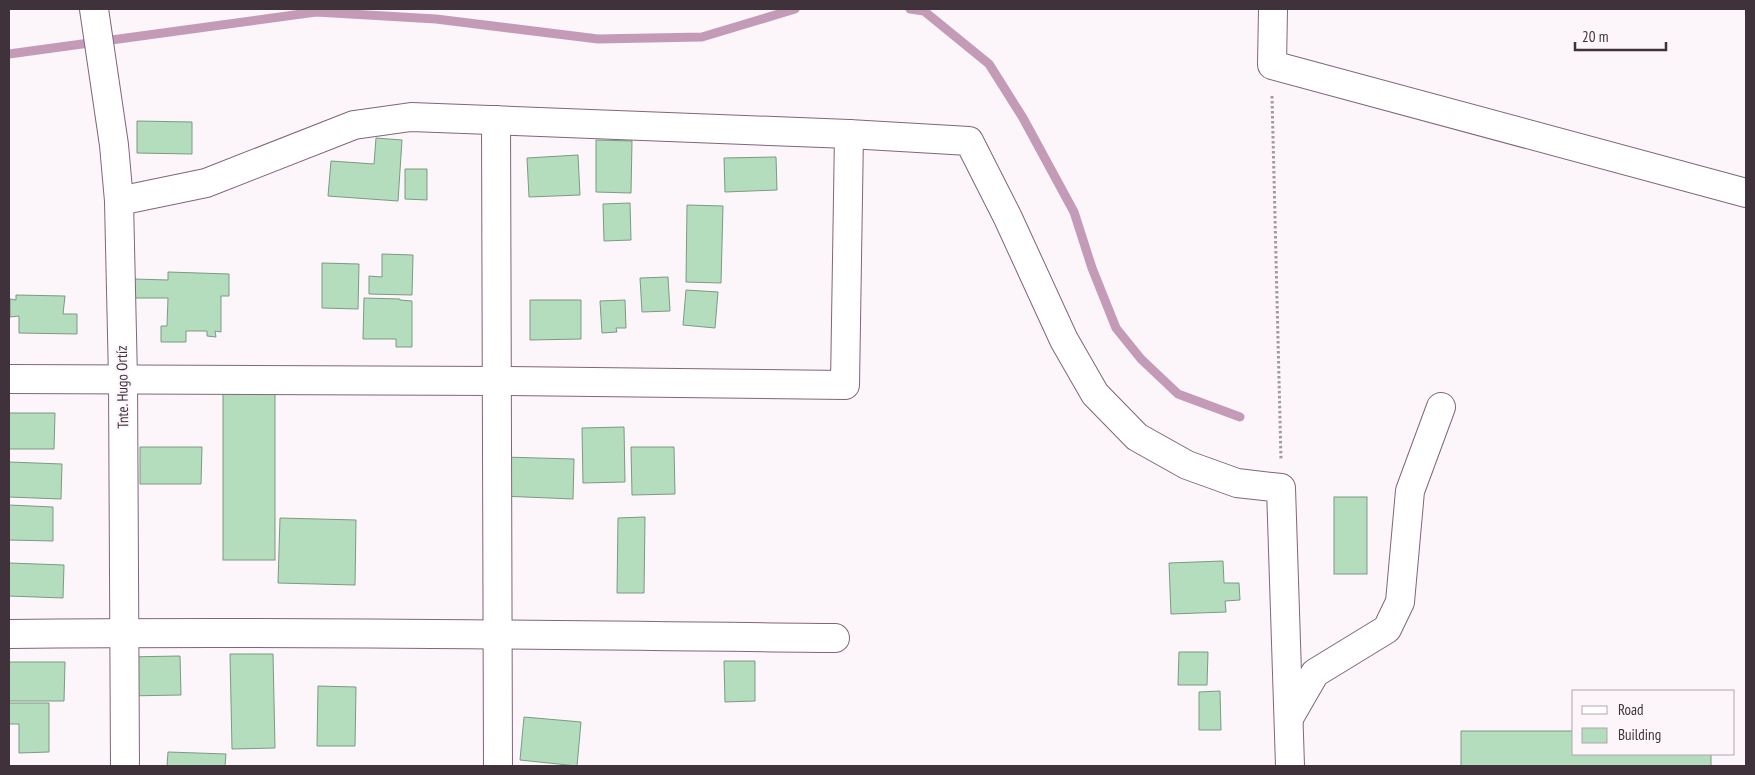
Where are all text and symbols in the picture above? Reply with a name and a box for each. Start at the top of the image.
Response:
scale bar [1575,20,1666,52]
text: 20 m [1582,27,1608,46]
street label: Tnte. Hugo Ortíz [112,345,132,429]
legend [1572,690,1735,755]
text: Road [1618,700,1644,719]
text: Building [1618,725,1661,744]

